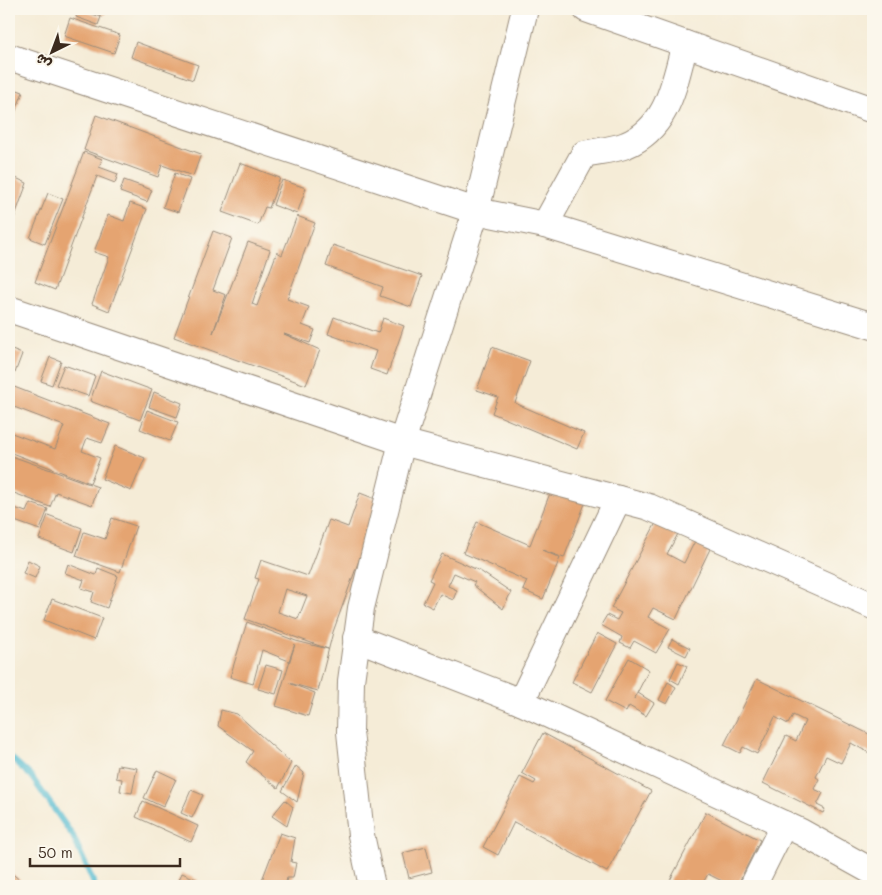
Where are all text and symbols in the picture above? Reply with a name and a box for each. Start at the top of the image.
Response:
north arrow [28,28,78,78]
text: ش [31,50,55,74]
scale bar [30,835,180,867]
text: 50 m [38,842,73,862]

